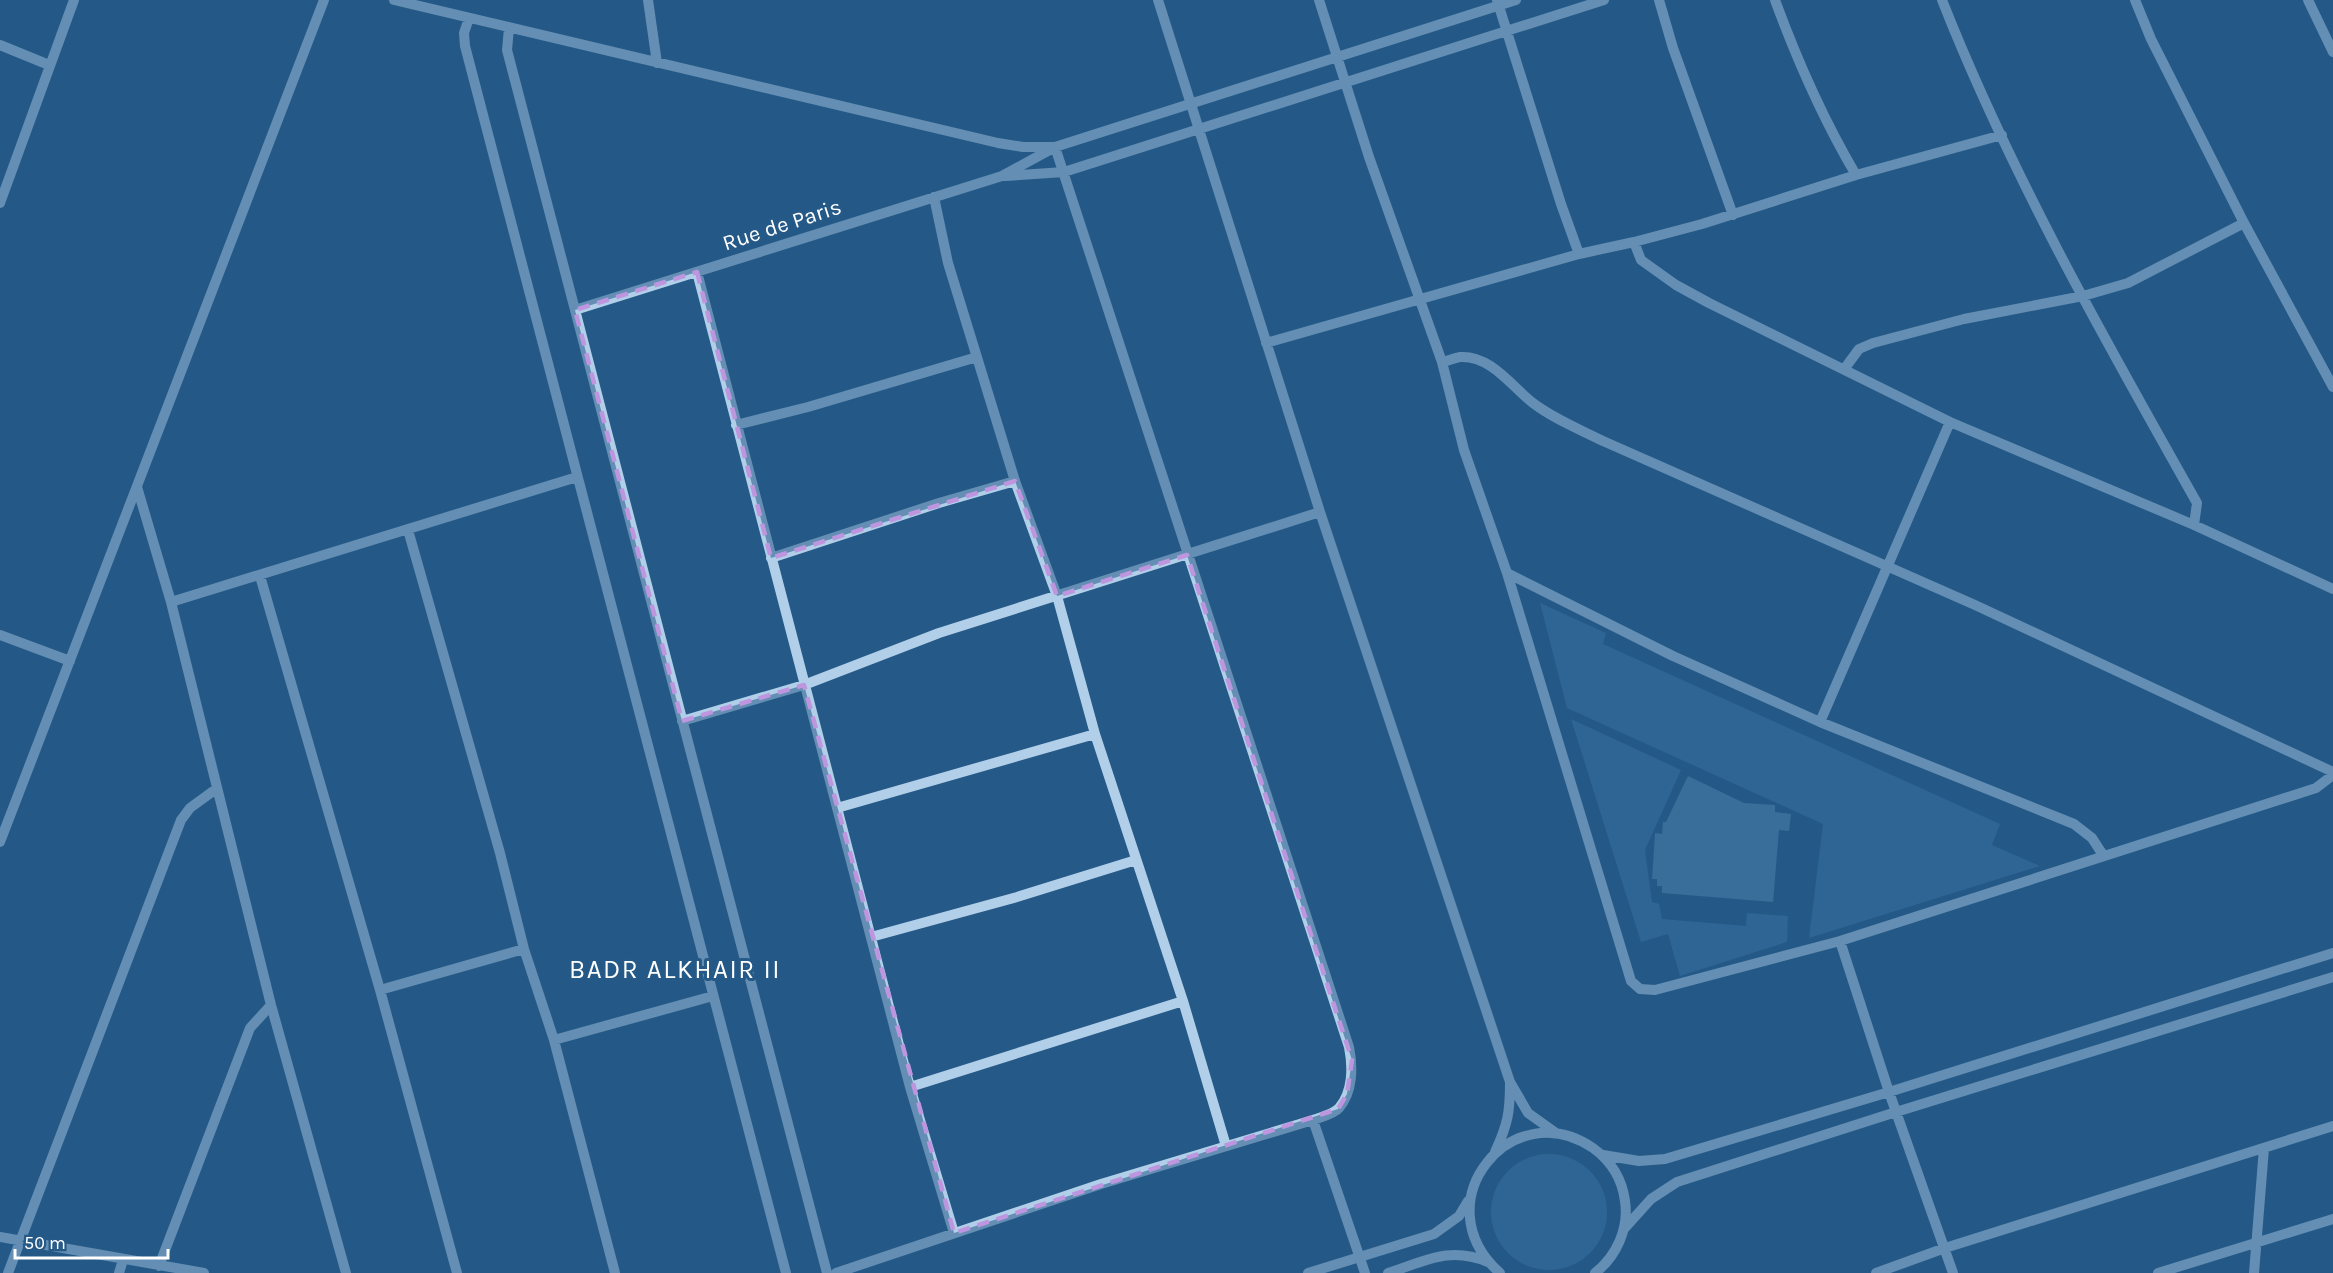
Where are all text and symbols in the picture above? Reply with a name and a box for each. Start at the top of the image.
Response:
street label: Rue de Paris [719,194,845,256]
district label: BADR ALKHAIR II [569,954,781,985]
scale bar [15,1222,168,1260]
text: 50 m [24,1232,66,1254]

